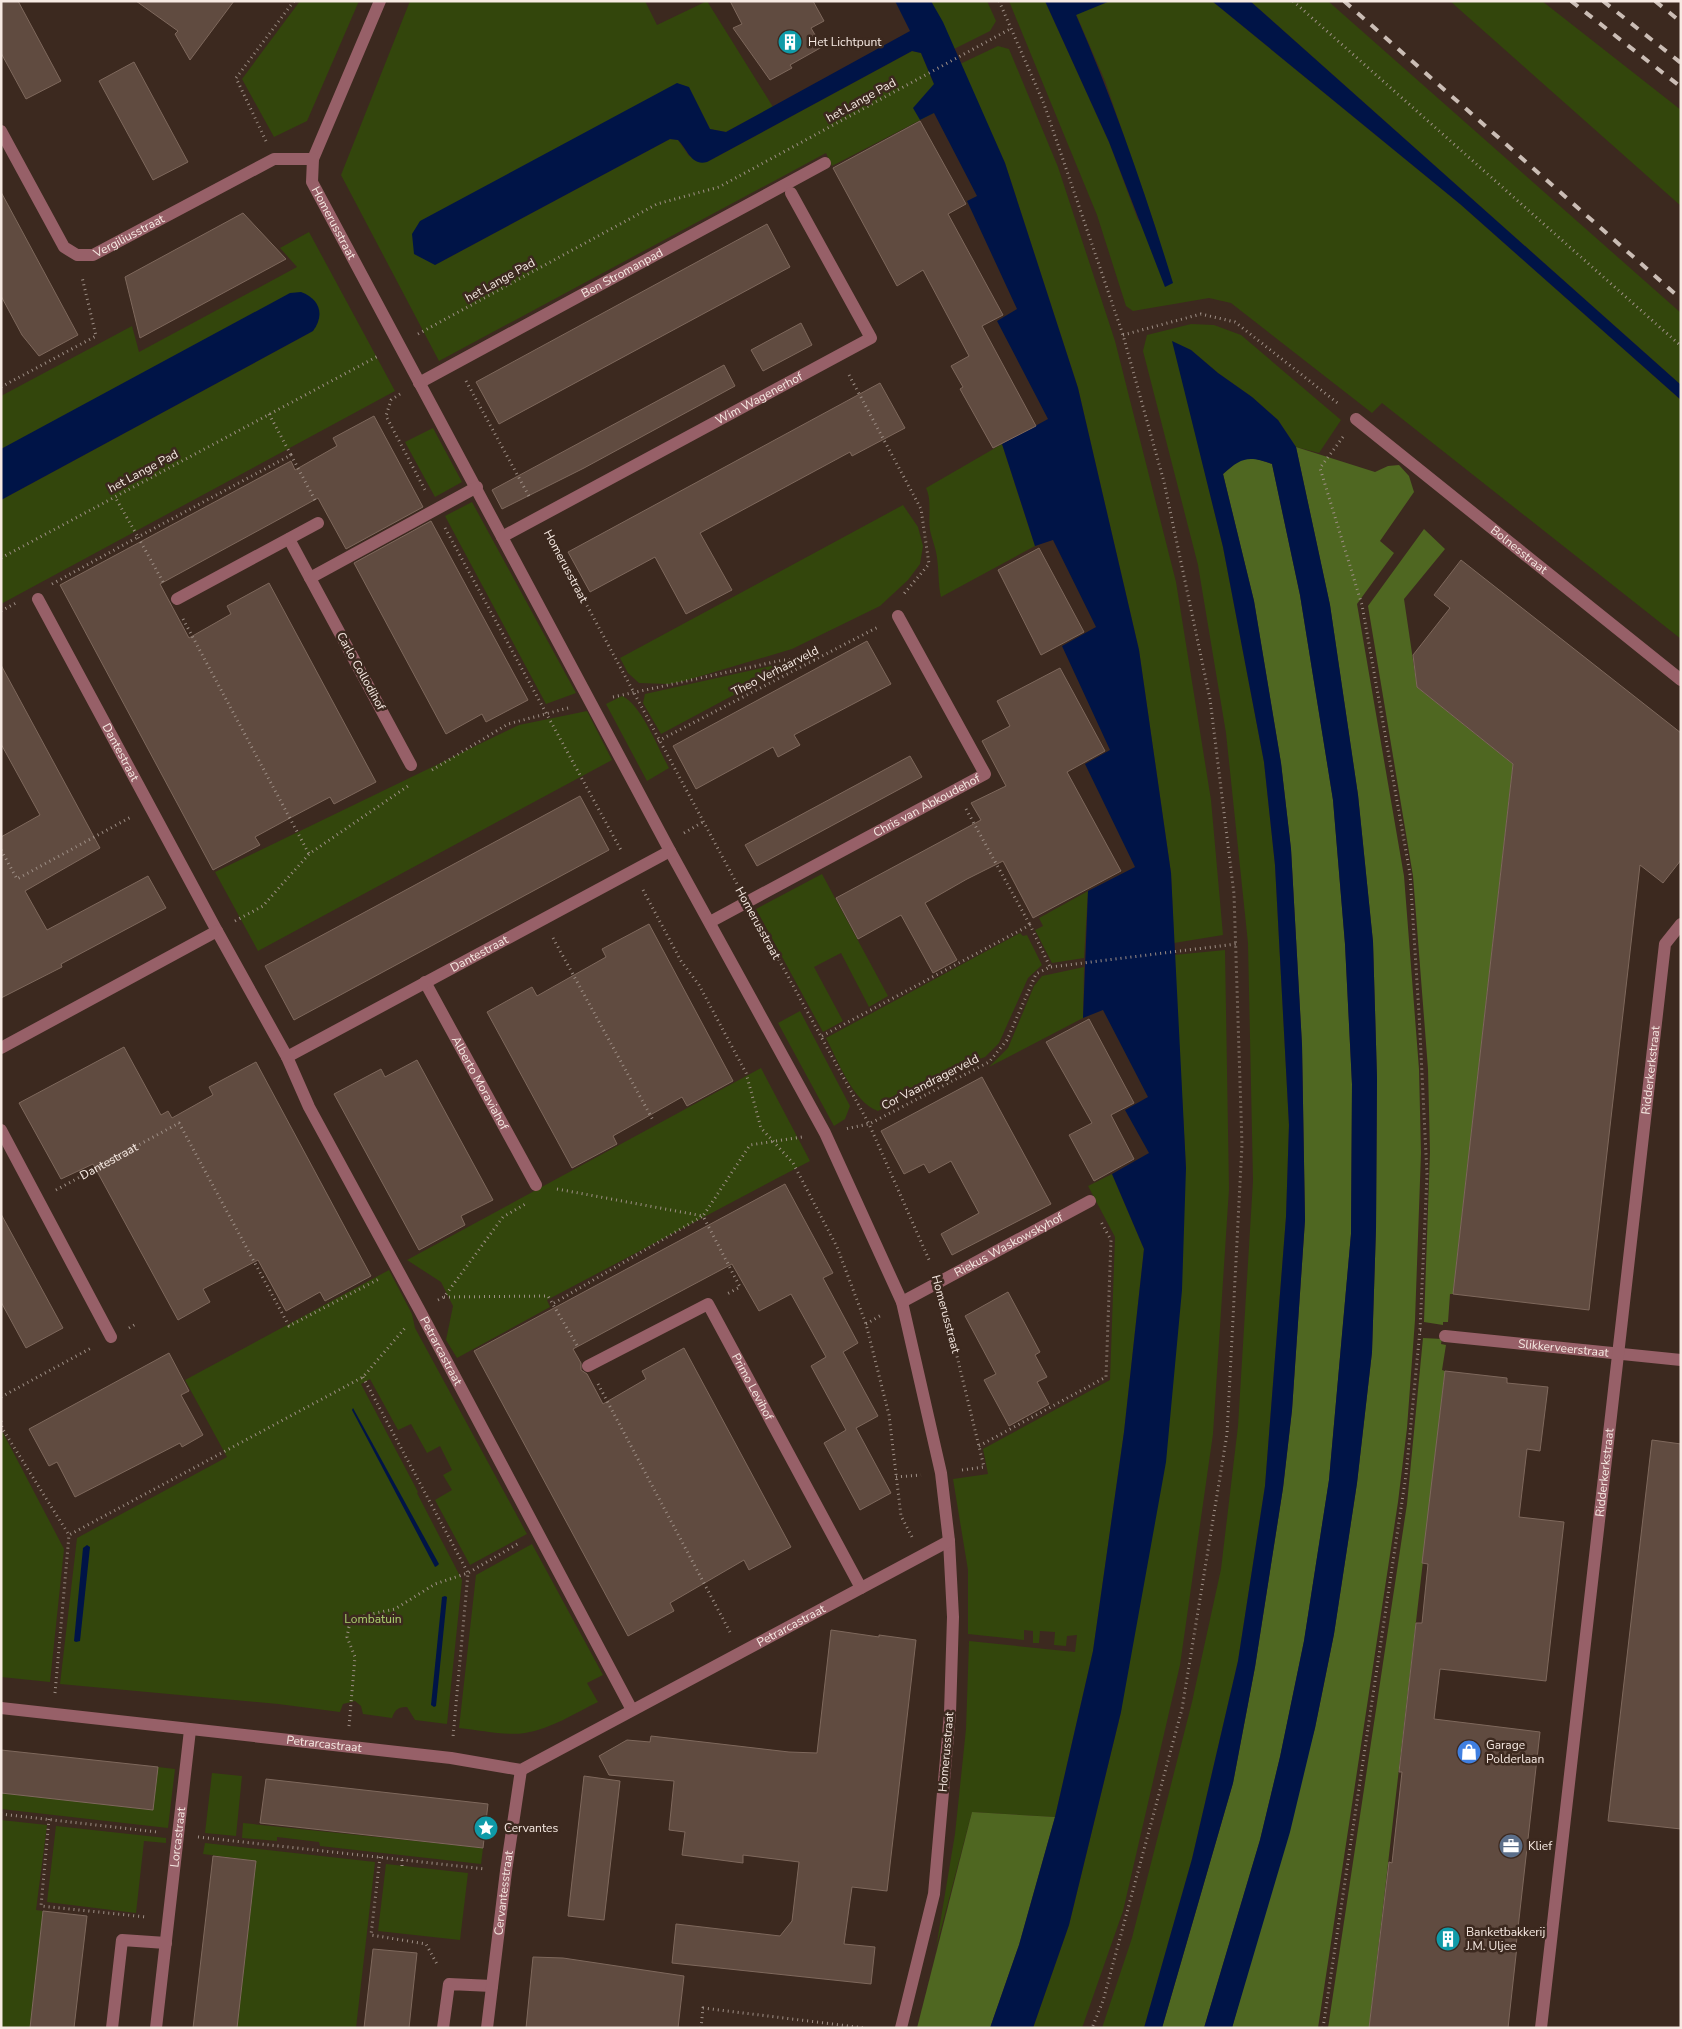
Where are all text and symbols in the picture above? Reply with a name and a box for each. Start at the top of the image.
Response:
building icon: Het Lichtpunt [777,29,803,55]
place label: Het Lichtpunt [808,34,882,50]
street label: het Lange Pad [823,74,899,126]
street label: Homerusstraat [308,184,360,263]
street label: Vergiliusstraat [90,210,168,262]
street label: Ben Stromanpad [578,244,666,302]
street label: het Lange Pad [462,254,538,306]
street label: Wim Wagenerhof [713,368,806,428]
street label: het Lange Pad [105,446,181,496]
street label: Bolnesstraat [1487,522,1551,578]
street label: Homerusstraat [540,527,592,606]
street label: Carlo Collodihof [333,629,390,714]
street label: Theo Verhaarveld [729,642,821,700]
street label: Dantestraat [98,720,143,785]
street label: Chris van Abkoudehof [870,770,984,841]
street label: Homerusstraat [732,884,785,963]
street label: Dantestraat [447,931,512,976]
street label: Ridderkerkstraat [1638,1024,1664,1115]
street label: Alberto Moraviahof [448,1033,513,1133]
street label: Cor Vaandragerveld [878,1050,982,1114]
street label: Dantestraat [77,1139,141,1184]
street label: Riekus Waskowskyhof [951,1209,1067,1280]
street label: Homerusstraat [928,1273,964,1356]
street label: Petrarcastraat [416,1314,466,1389]
street label: Slikkerveerstraat [1517,1335,1610,1361]
street label: Primo Levihof [728,1350,778,1424]
street label: Ridderkerkstraat [1592,1427,1618,1518]
street label: Petrarcastraat [754,1600,829,1650]
park label: Lombatuin [344,1611,402,1627]
street label: Homerusstraat [935,1711,958,1793]
street label: Petrarcastraat [285,1732,363,1756]
place label: Garage Polderlaan [1486,1737,1544,1767]
shop icon: Garage Polderlaan [1456,1739,1482,1765]
street label: Lorcastraat [166,1806,189,1868]
place icon: Cervantes [473,1815,499,1841]
place label: Cervantes [504,1820,558,1836]
office icon: Klief [1498,1833,1524,1859]
place label: Klief [1528,1838,1553,1854]
street label: Cervantesstraat [490,1849,517,1936]
place label: Banketbakkerij J.M. Uljee [1465,1924,1545,1954]
building icon: Banketbakkerij J.M. Uljee [1435,1926,1461,1952]

